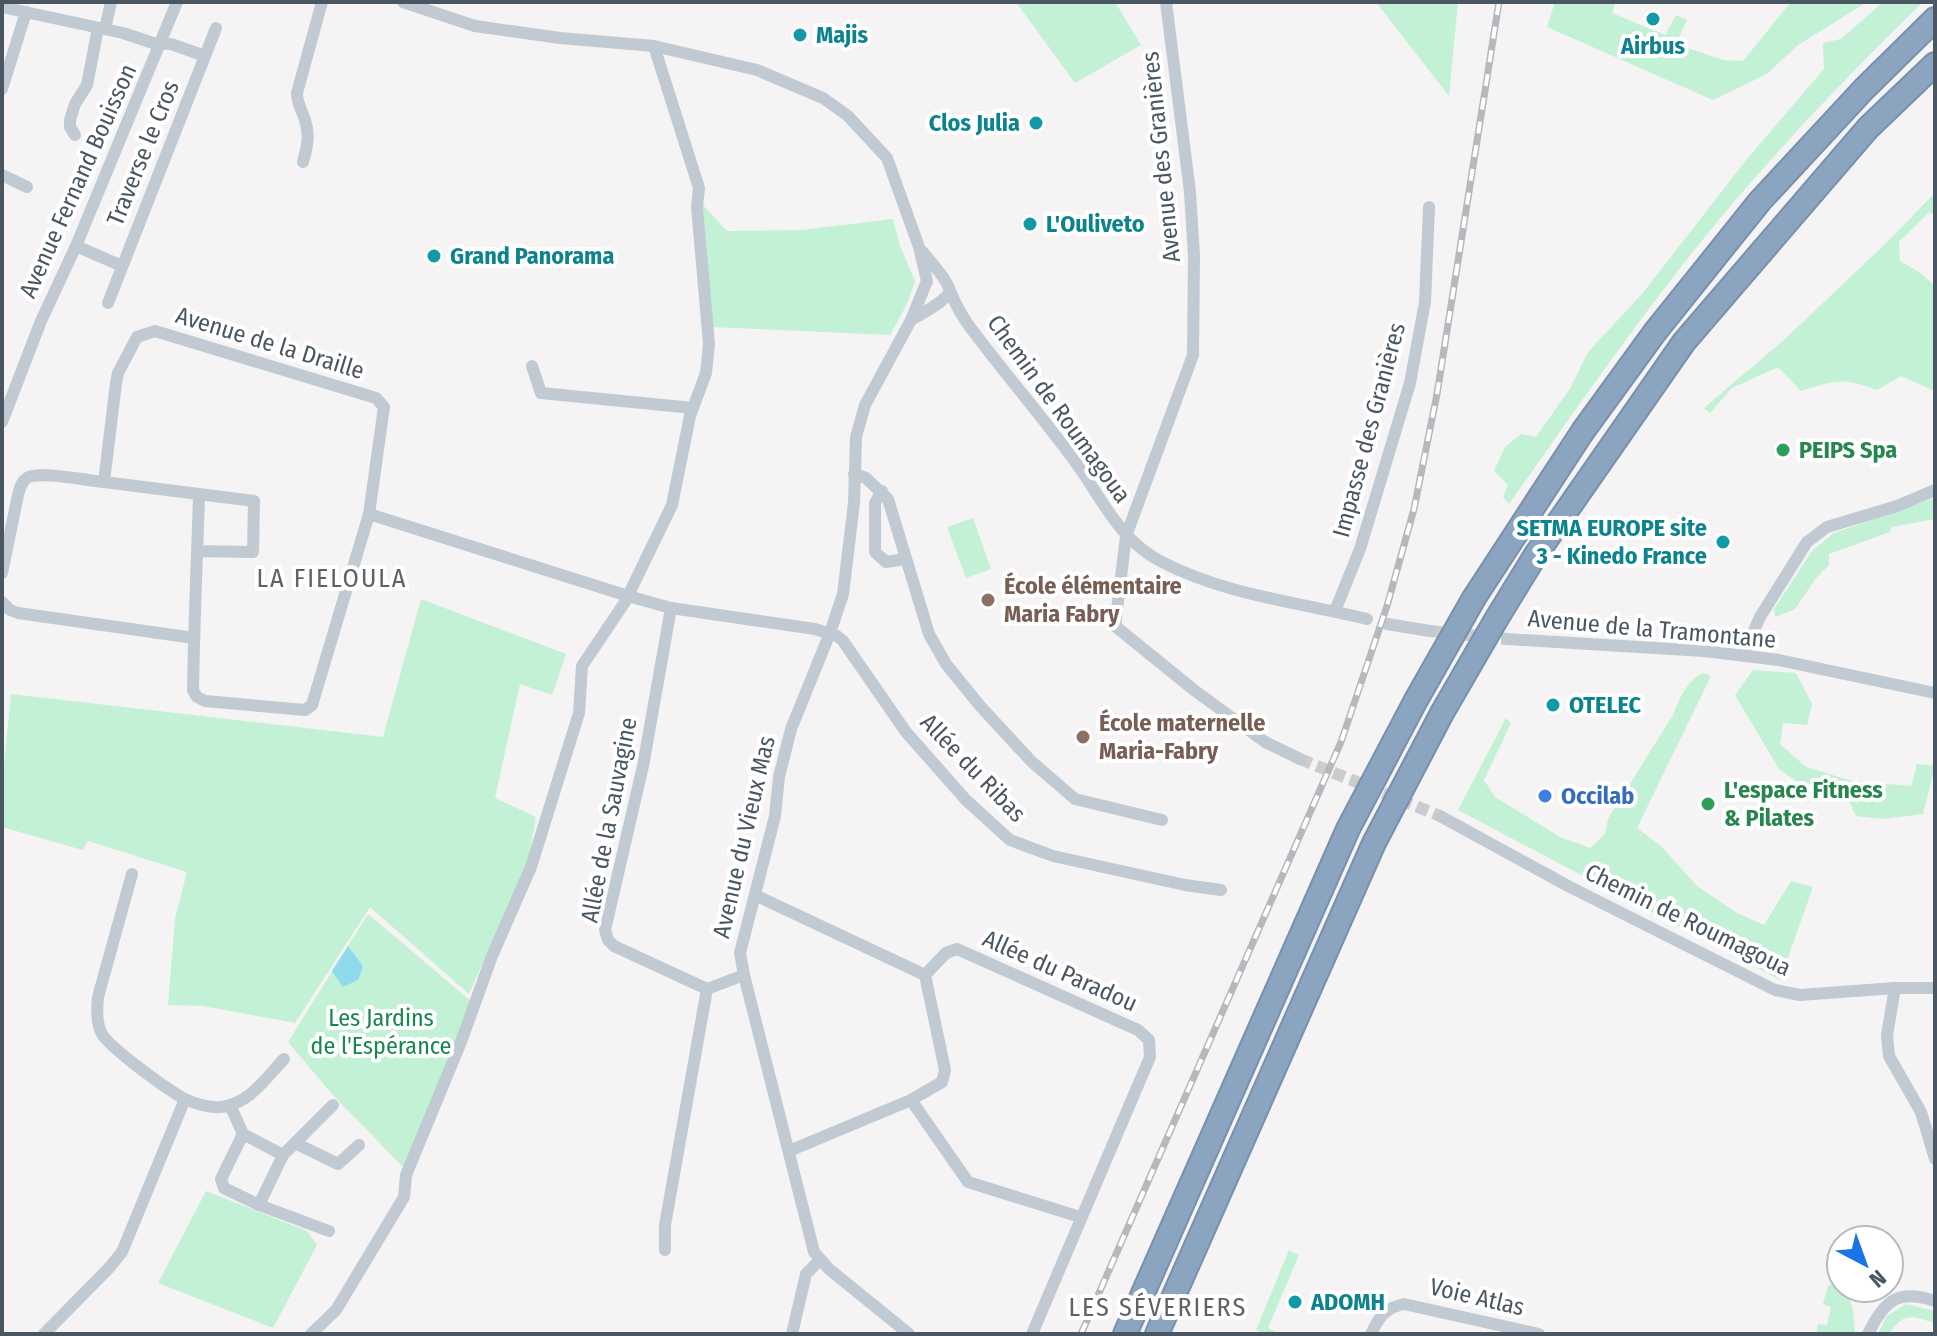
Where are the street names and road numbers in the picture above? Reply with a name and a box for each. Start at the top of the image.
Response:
street label: Avenue des Granières [1136,50,1186,264]
street label: Avenue Fernand Bouisson [14,60,142,302]
street label: Traverse le Cros [101,76,185,230]
street label: Avenue de la Draille [172,301,368,385]
street label: Chemin de Roumagoua [981,310,1137,508]
street label: Impasse des Granières [1327,320,1411,540]
street label: Avenue de la Tramontane [1527,604,1777,654]
street label: Allée du Ribas [915,708,1031,828]
street label: Allée de la Sauvagine [575,715,643,925]
street label: Avenue du Vieux Mas [707,733,781,941]
street label: Chemin de Roumagoua [1581,858,1795,982]
street label: Allée du Paradou [978,924,1142,1018]
street label: Voie Atlas [1427,1273,1527,1321]

